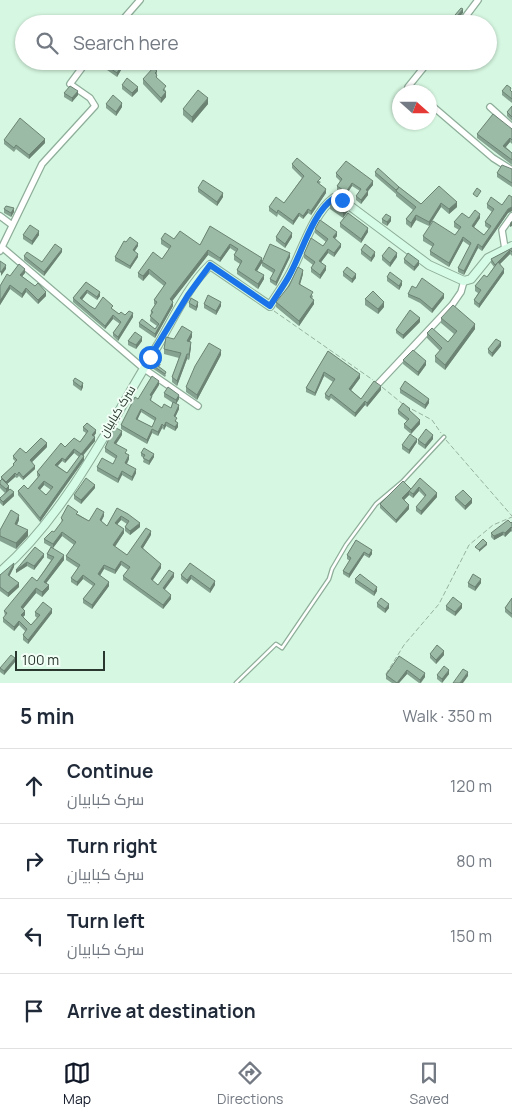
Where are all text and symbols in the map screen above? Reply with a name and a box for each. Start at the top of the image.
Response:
search box [15,15,497,70]
icon: search [33,29,61,57]
text: Search here [73,30,179,56]
north arrow [392,85,437,130]
route end [331,189,354,212]
route start [139,346,162,369]
street label: سرک کبابیان [95,382,139,440]
scale bar [15,648,105,671]
text: 100 m [22,650,59,669]
text: 5 min [20,702,74,730]
text: Walk · 350 m [403,705,492,727]
text: Continue [67,758,153,784]
icon: ahead [20,772,48,800]
text: 120 m [450,775,492,797]
text: سرک کبابیان [67,788,144,810]
text: Turn right [67,833,157,859]
icon: right [20,847,48,875]
text: 80 m [456,850,492,872]
text: سرک کبابیان [67,863,144,885]
text: Turn left [67,908,145,934]
icon: left [20,922,48,950]
text: 150 m [450,925,492,947]
text: سرک کبابیان [67,938,144,960]
icon: arrive [20,997,48,1025]
text: Arrive at destination [67,998,256,1024]
tab: Map [63,1059,91,1108]
tab: Directions [217,1059,283,1108]
tab: Saved [410,1059,449,1108]

